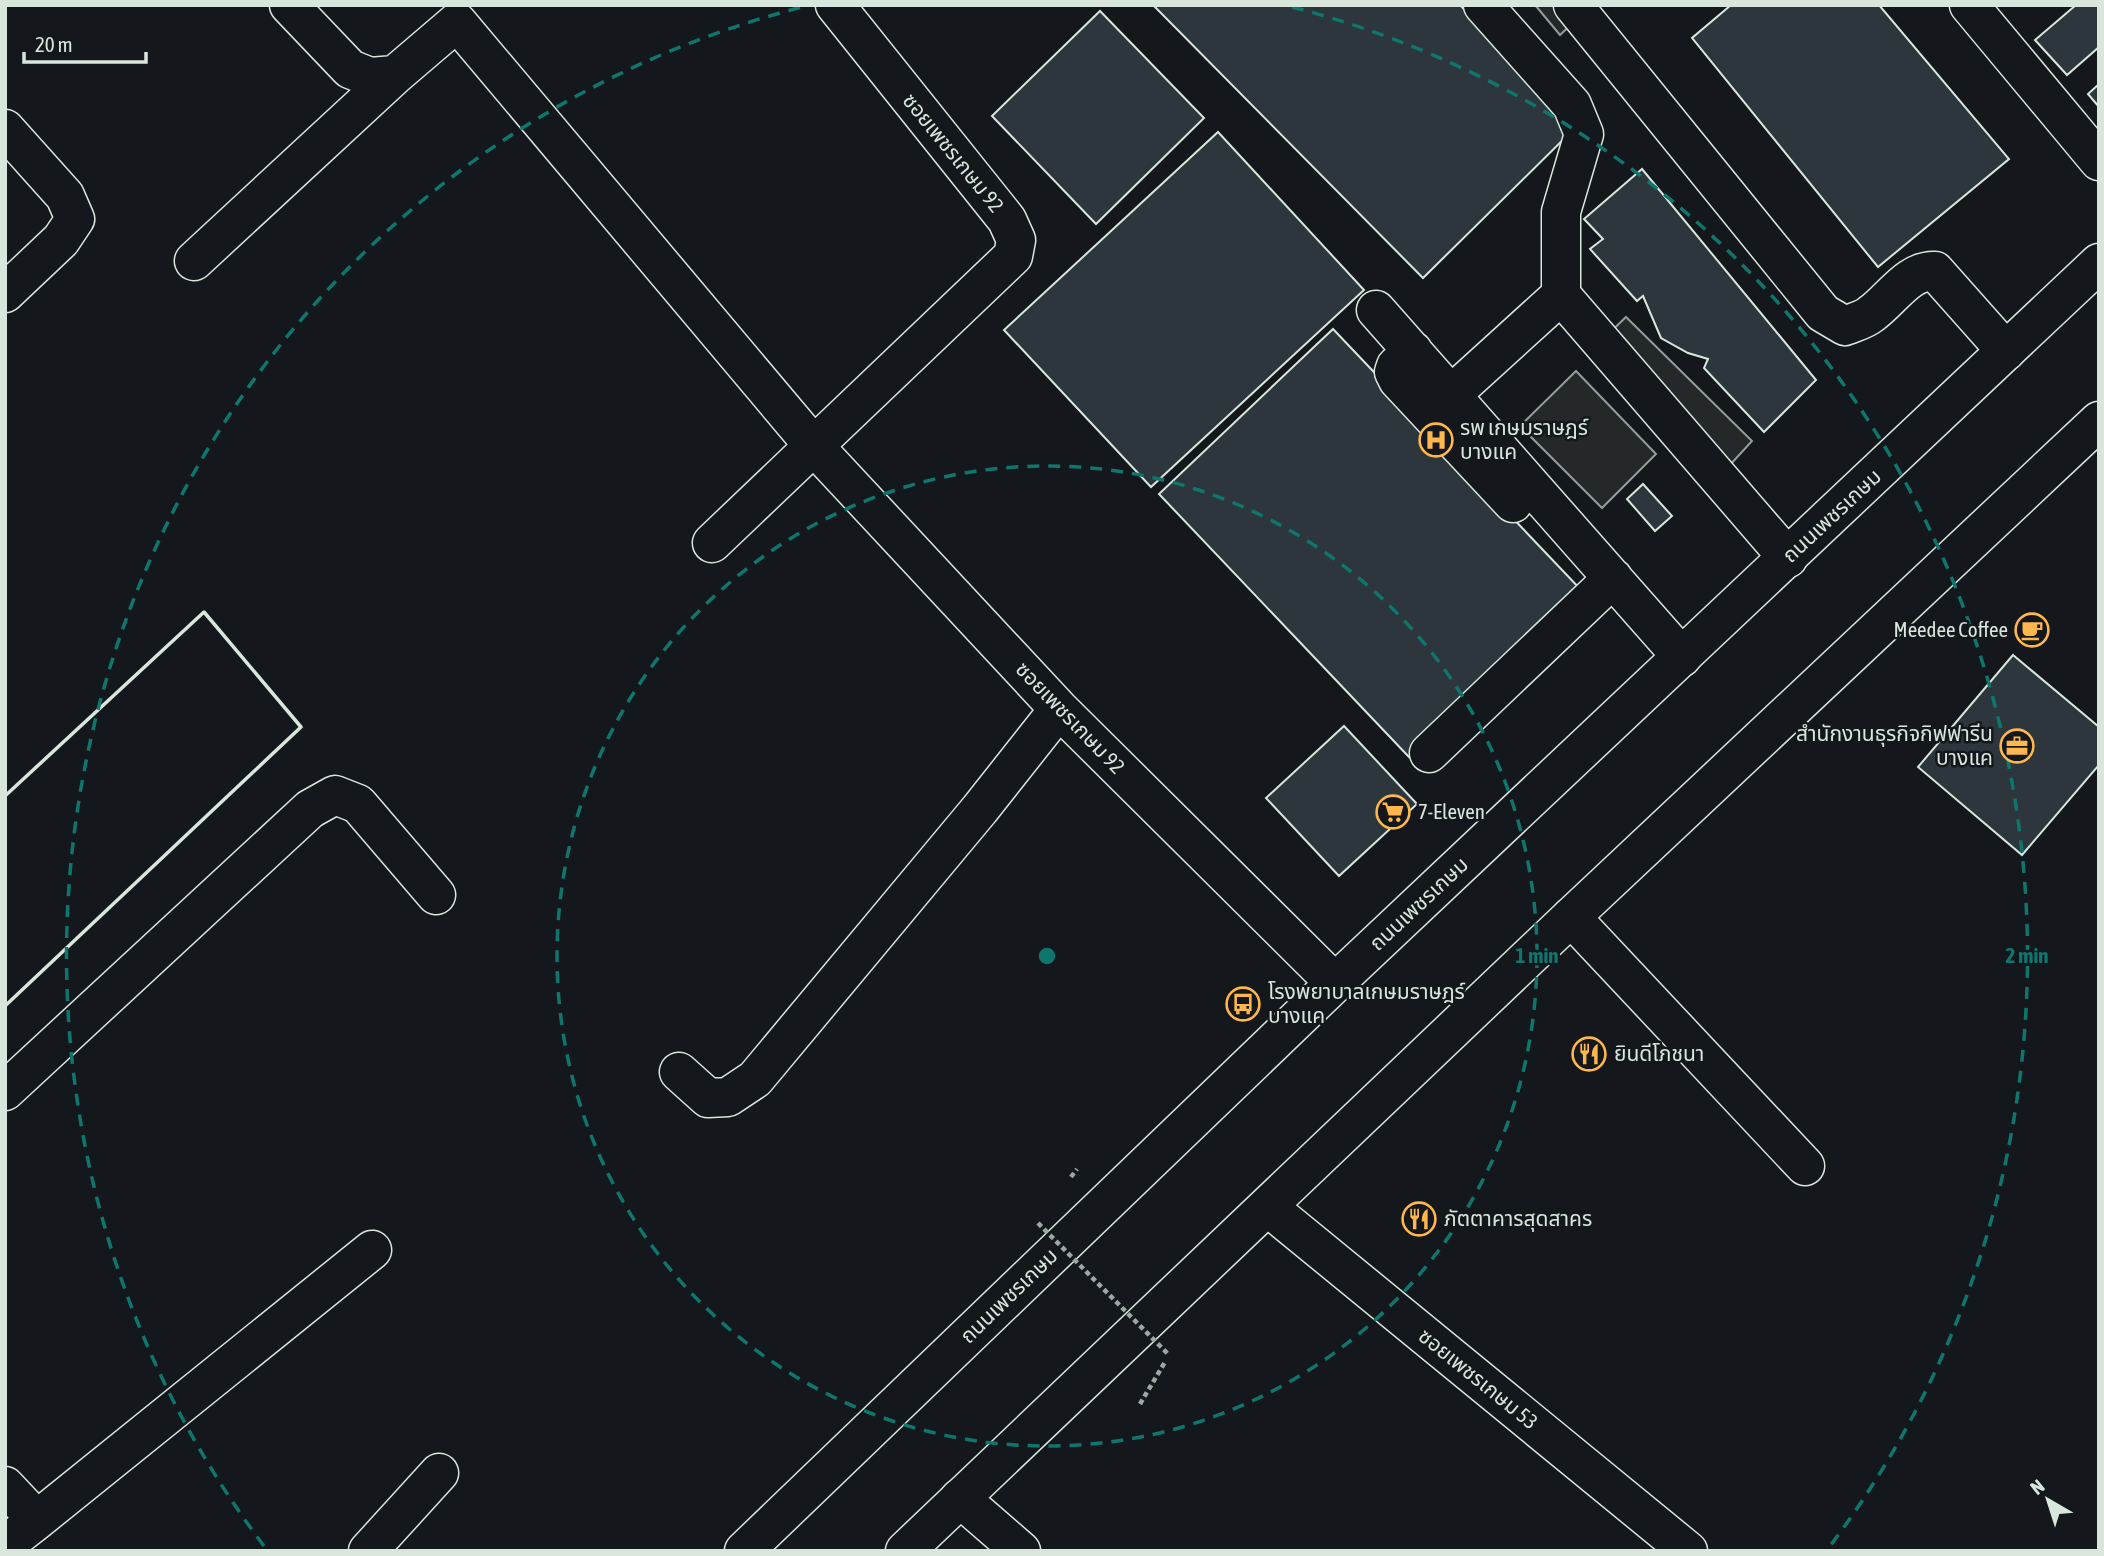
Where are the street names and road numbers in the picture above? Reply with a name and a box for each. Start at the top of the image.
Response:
street label: ซอยเพชรเกษม 92 [898,88,1009,217]
street label: ถนนเพชรเกษม [1777,464,1885,567]
street label: ซอยเพชรเกษม 92 [1011,656,1130,778]
street label: ถนนเพชรเกษม [1364,852,1472,955]
street label: ถนนเพชรเกษม [955,1243,1062,1348]
street label: ซอยเพชรเกษม 53 [1414,1323,1543,1434]

